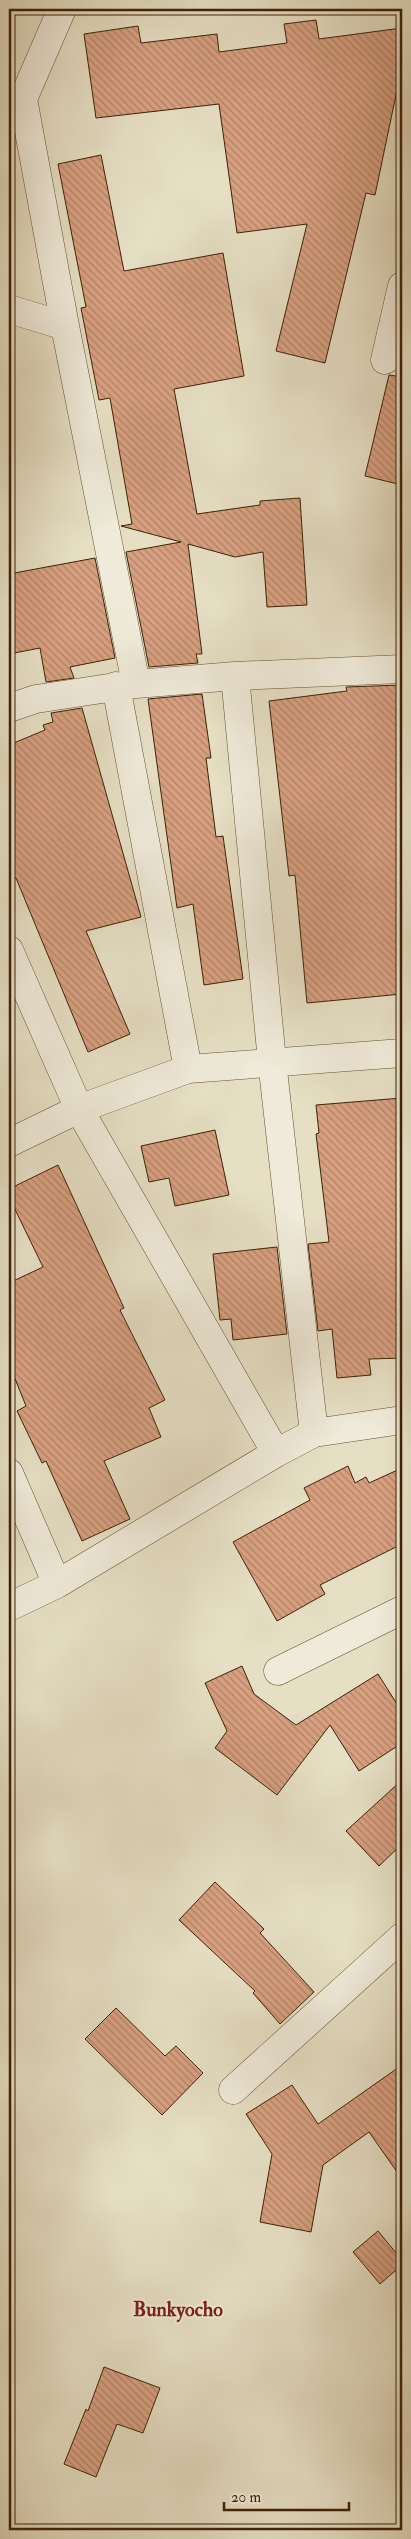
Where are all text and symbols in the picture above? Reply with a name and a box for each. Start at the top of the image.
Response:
district label: Bunkyocho [133,2297,223,2323]
scale bar [224,2479,348,2511]
text: 20 m [231,2488,261,2507]

